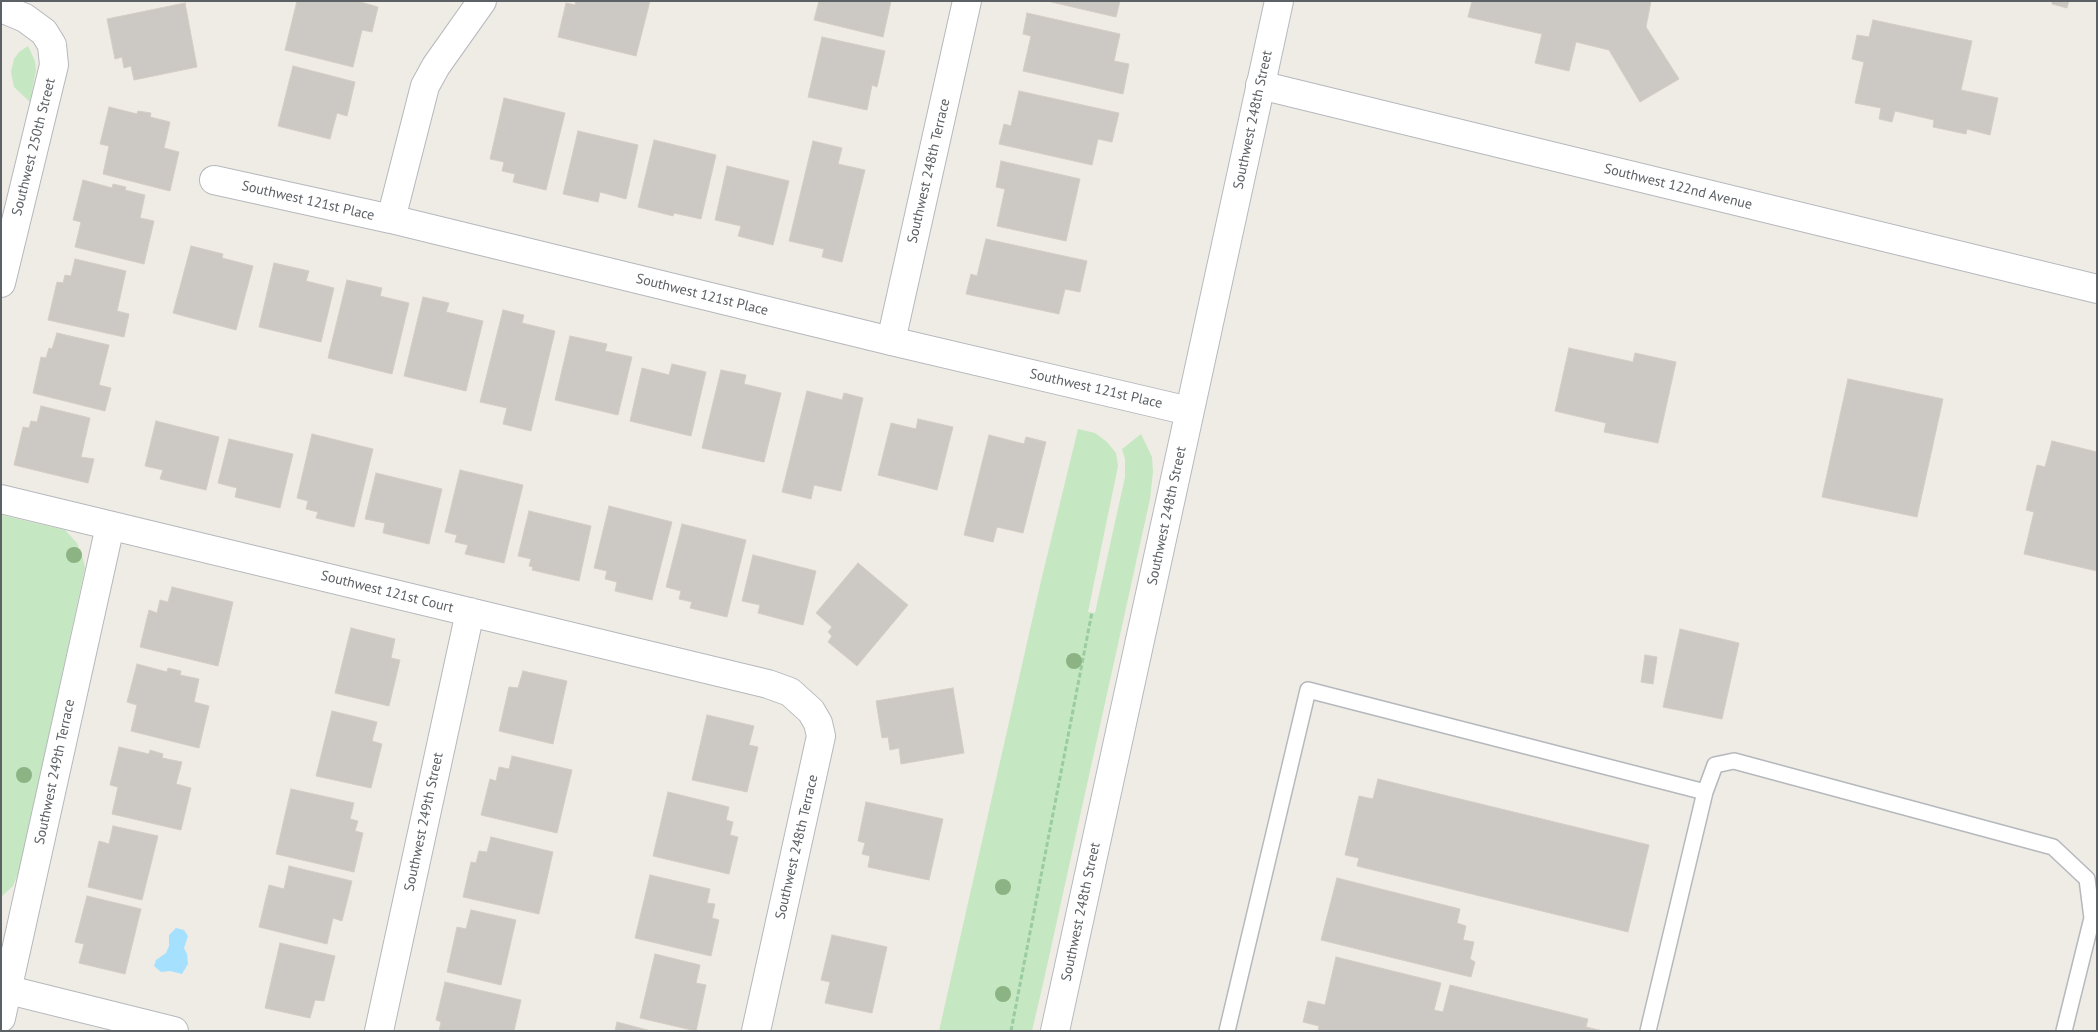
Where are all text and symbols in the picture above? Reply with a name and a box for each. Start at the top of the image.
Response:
street label: Southwest 248th Street [1230,49,1276,191]
street label: Southwest 250th Street [9,76,59,218]
street label: Southwest 248th Terrace [904,97,954,245]
street label: Southwest 122nd Avenue [1602,160,1754,214]
street label: Southwest 121st Place [240,178,376,224]
street label: Southwest 121st Place [634,270,770,320]
street label: Southwest 121st Place [1028,366,1164,412]
street label: Southwest 248th Street [1144,445,1190,587]
street label: Southwest 121st Court [319,567,455,617]
street label: Southwest 249th Terrace [31,698,79,846]
street label: Southwest 249th Street [401,751,447,893]
street label: Southwest 248th Terrace [772,773,822,921]
street label: Southwest 248th Street [1058,841,1104,983]

